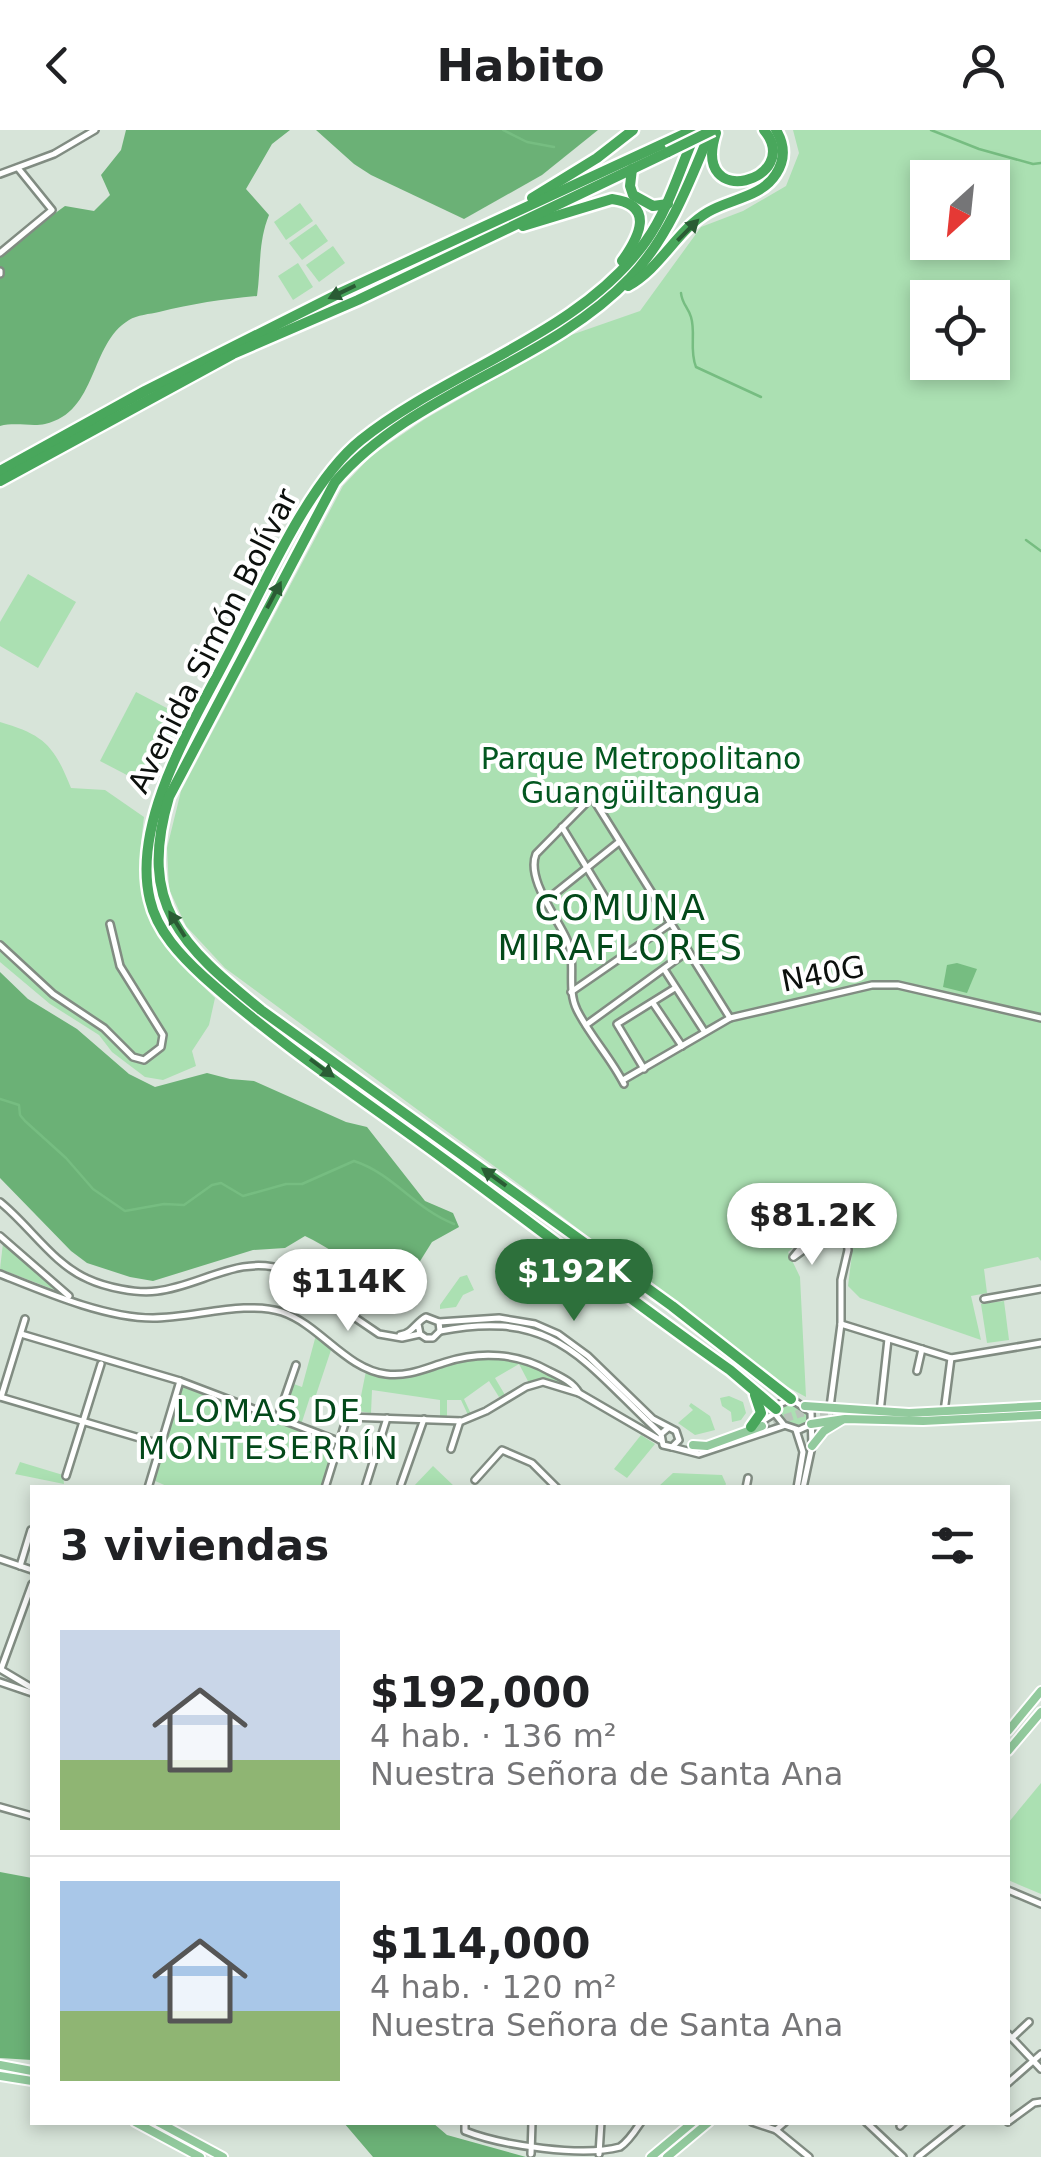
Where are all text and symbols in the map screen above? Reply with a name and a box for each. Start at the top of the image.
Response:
icon: back [30,38,85,93]
icon: person [956,38,1011,93]
text: Habito [436,39,605,92]
north arrow [910,160,1010,260]
map controls [910,160,1010,380]
one-way arrow [675,219,699,243]
button: locate [910,280,1010,380]
one-way arrow [327,284,356,301]
street label: Avenida Simón Bolívar [120,482,305,799]
one-way arrow [265,581,282,610]
park label: Parque Metropolitano Guangüiltangua [481,741,801,810]
district label: COMUNA MIRAFLORES [498,888,744,968]
one-way arrow [168,911,187,938]
street label: N40G [778,948,867,999]
one-way arrow [309,1058,335,1078]
one-way arrow [481,1168,508,1187]
pin: $81.2K [731,1183,893,1268]
text: $81.2K [749,1196,875,1234]
pin: $192K [504,1239,644,1324]
pin: $114K [278,1249,418,1334]
text: $192K [517,1252,631,1290]
text: $114K [291,1262,405,1300]
district label: LOMAS DE MONTESERRÍN [138,1392,400,1467]
icon: filters [925,1518,980,1573]
text: 3 viviendas [60,1521,329,1570]
text: $192,000 [370,1668,591,1717]
icon: home [140,1670,260,1790]
text: 4 hab. · 136 m² [370,1717,617,1755]
text: Nuestra Señora de Santa Ana [370,1755,843,1793]
text: $114,000 [370,1919,591,1968]
icon: home [140,1921,260,2041]
text: 4 hab. · 120 m² [370,1968,617,2006]
text: Nuestra Señora de Santa Ana [370,2006,843,2044]

